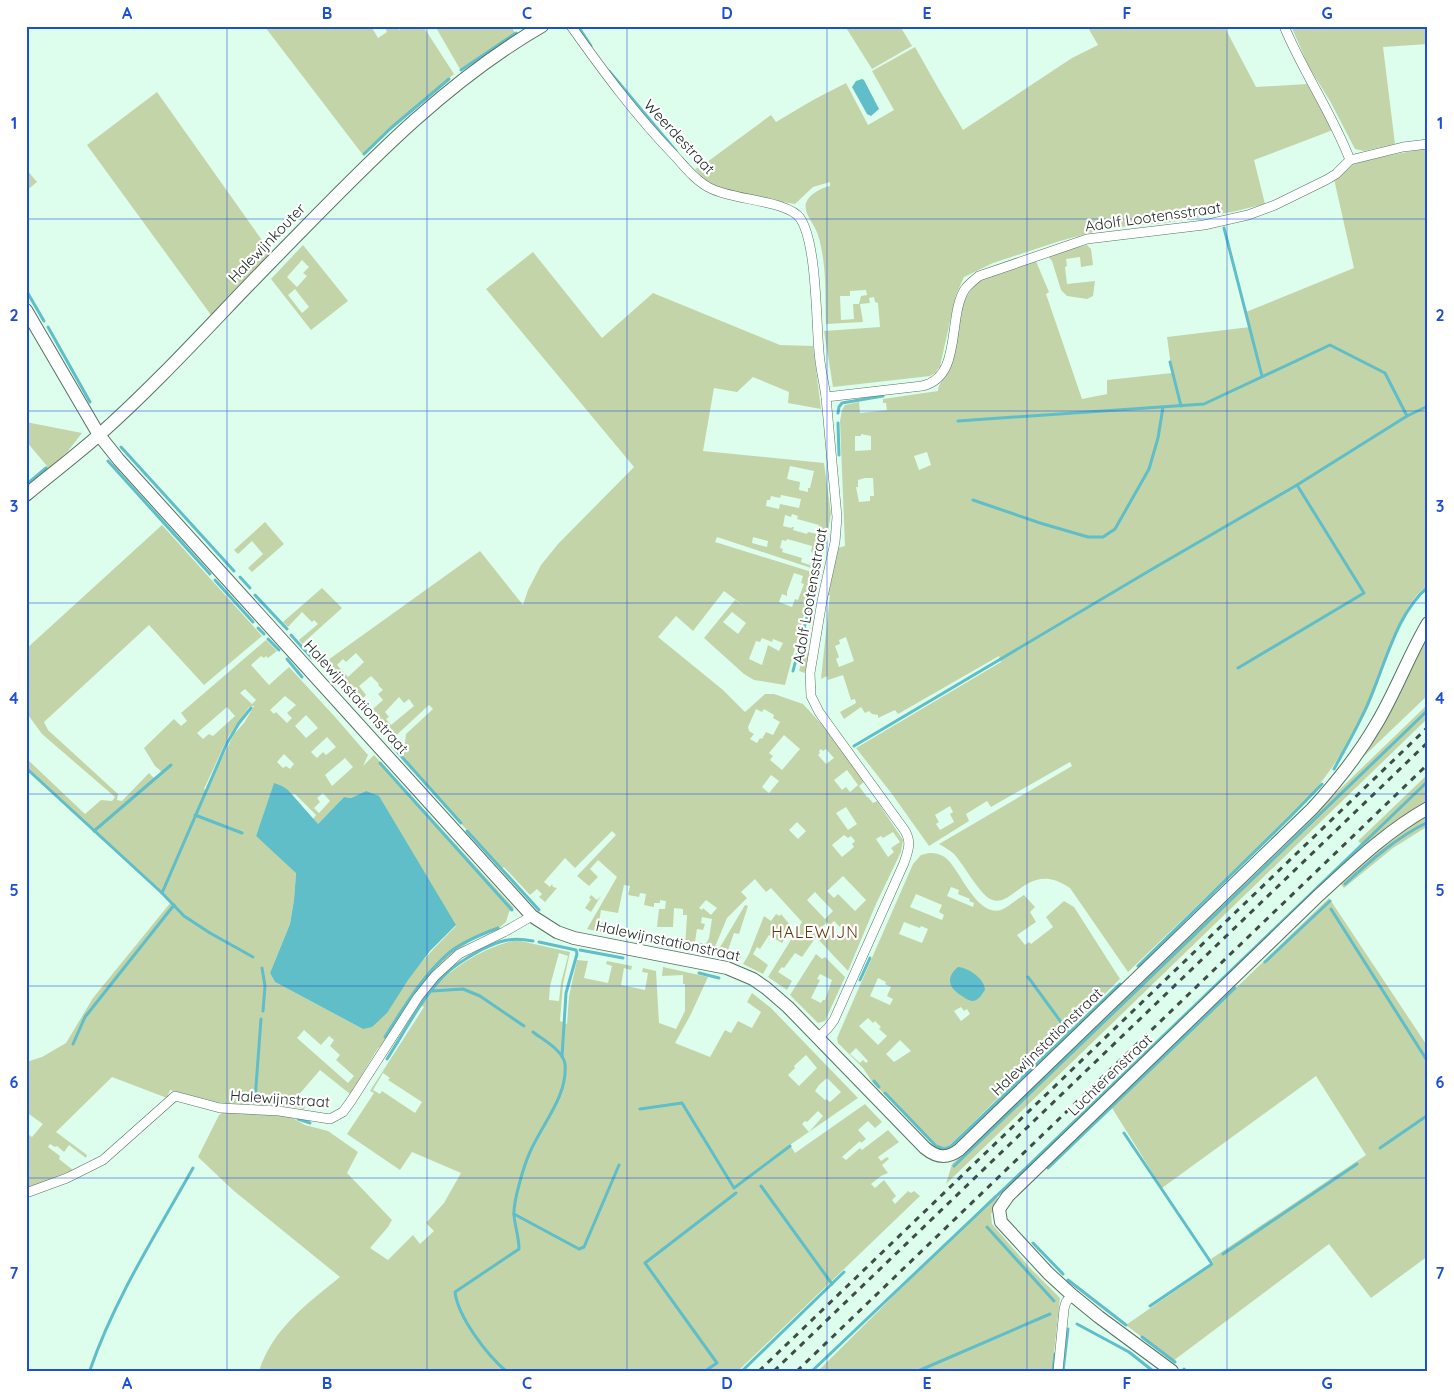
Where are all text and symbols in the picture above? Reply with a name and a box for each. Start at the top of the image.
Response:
text: A [122,3,133,23]
text: B [322,3,332,23]
text: C [522,3,532,23]
text: D [721,3,733,23]
text: E [922,3,932,23]
text: F [1123,3,1132,23]
text: G [1321,3,1333,23]
street label: Weerdestraat [640,95,719,178]
text: 1 [11,113,17,133]
text: 1 [1437,113,1443,133]
street label: Adolf Lootensstraat [1084,198,1222,235]
street label: Halewijnkouter [224,199,310,286]
text: 2 [9,305,19,325]
text: 2 [1435,305,1445,325]
text: 3 [10,496,18,516]
text: 3 [1436,496,1444,516]
street label: Adolf Lootensstraat [788,527,831,665]
street label: Halewijnstationstraat [300,636,413,758]
text: 4 [9,688,19,708]
text: 4 [1435,688,1445,708]
text: 5 [9,880,19,900]
text: 5 [1435,880,1445,900]
street label: Halewijnstationstraat [594,916,742,965]
district label: HALEWIJN [771,922,859,942]
street label: Halewijnstationstraat [987,984,1106,1100]
street label: Luchterenstraat [1063,1030,1156,1120]
text: 6 [10,1072,19,1092]
text: 6 [1436,1072,1445,1092]
street label: Halewijnstraat [229,1086,331,1111]
text: 7 [10,1263,19,1283]
text: 7 [1436,1263,1445,1283]
text: A [122,1373,133,1393]
text: B [322,1373,332,1393]
text: C [522,1373,532,1393]
text: D [721,1373,733,1393]
text: E [922,1373,932,1393]
text: F [1123,1373,1132,1393]
text: G [1321,1373,1333,1393]

